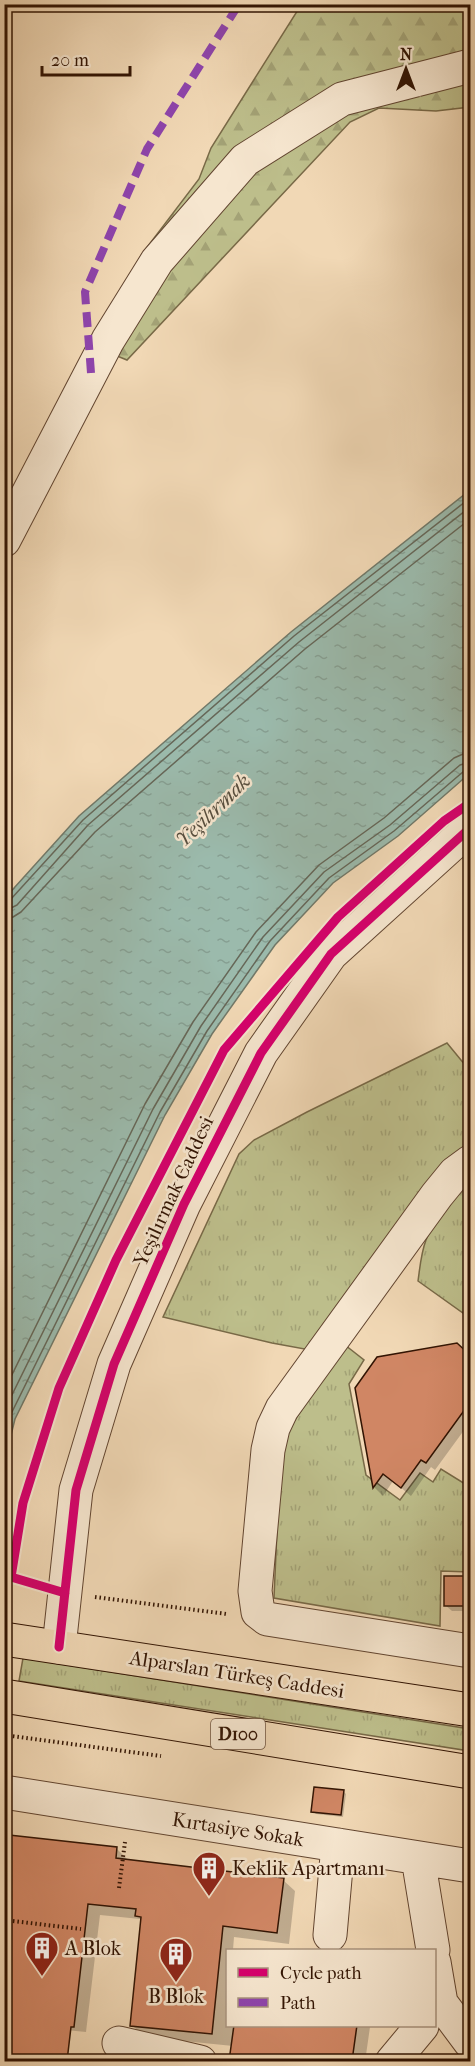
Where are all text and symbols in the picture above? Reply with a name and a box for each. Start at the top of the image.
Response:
scale bar [42,39,130,77]
north arrow [376,39,436,99]
text: N [400,45,413,64]
text: 20 m [51,50,89,71]
water label: Yeşilırmak [171,769,255,851]
street label: Yeşilırmak Caddesi [128,1112,218,1271]
street label: Alparslan Türkeş Caddesi [127,1646,346,1703]
road number: D100 [211,1719,265,1749]
street label: Kırtasiye Sokak [170,1808,306,1851]
building icon: Keklik Apartmanı [191,1850,227,1897]
place label: Keklik Apartmanı [232,1857,385,1880]
building icon: A Blok [24,1930,60,1977]
building icon: B Blok [158,1936,194,1983]
place label: A Blok [64,1937,122,1960]
legend [226,1949,436,2027]
text: Cycle path [280,1963,361,1984]
place label: B Blok [148,1985,205,2008]
text: Path [280,1993,316,2014]

